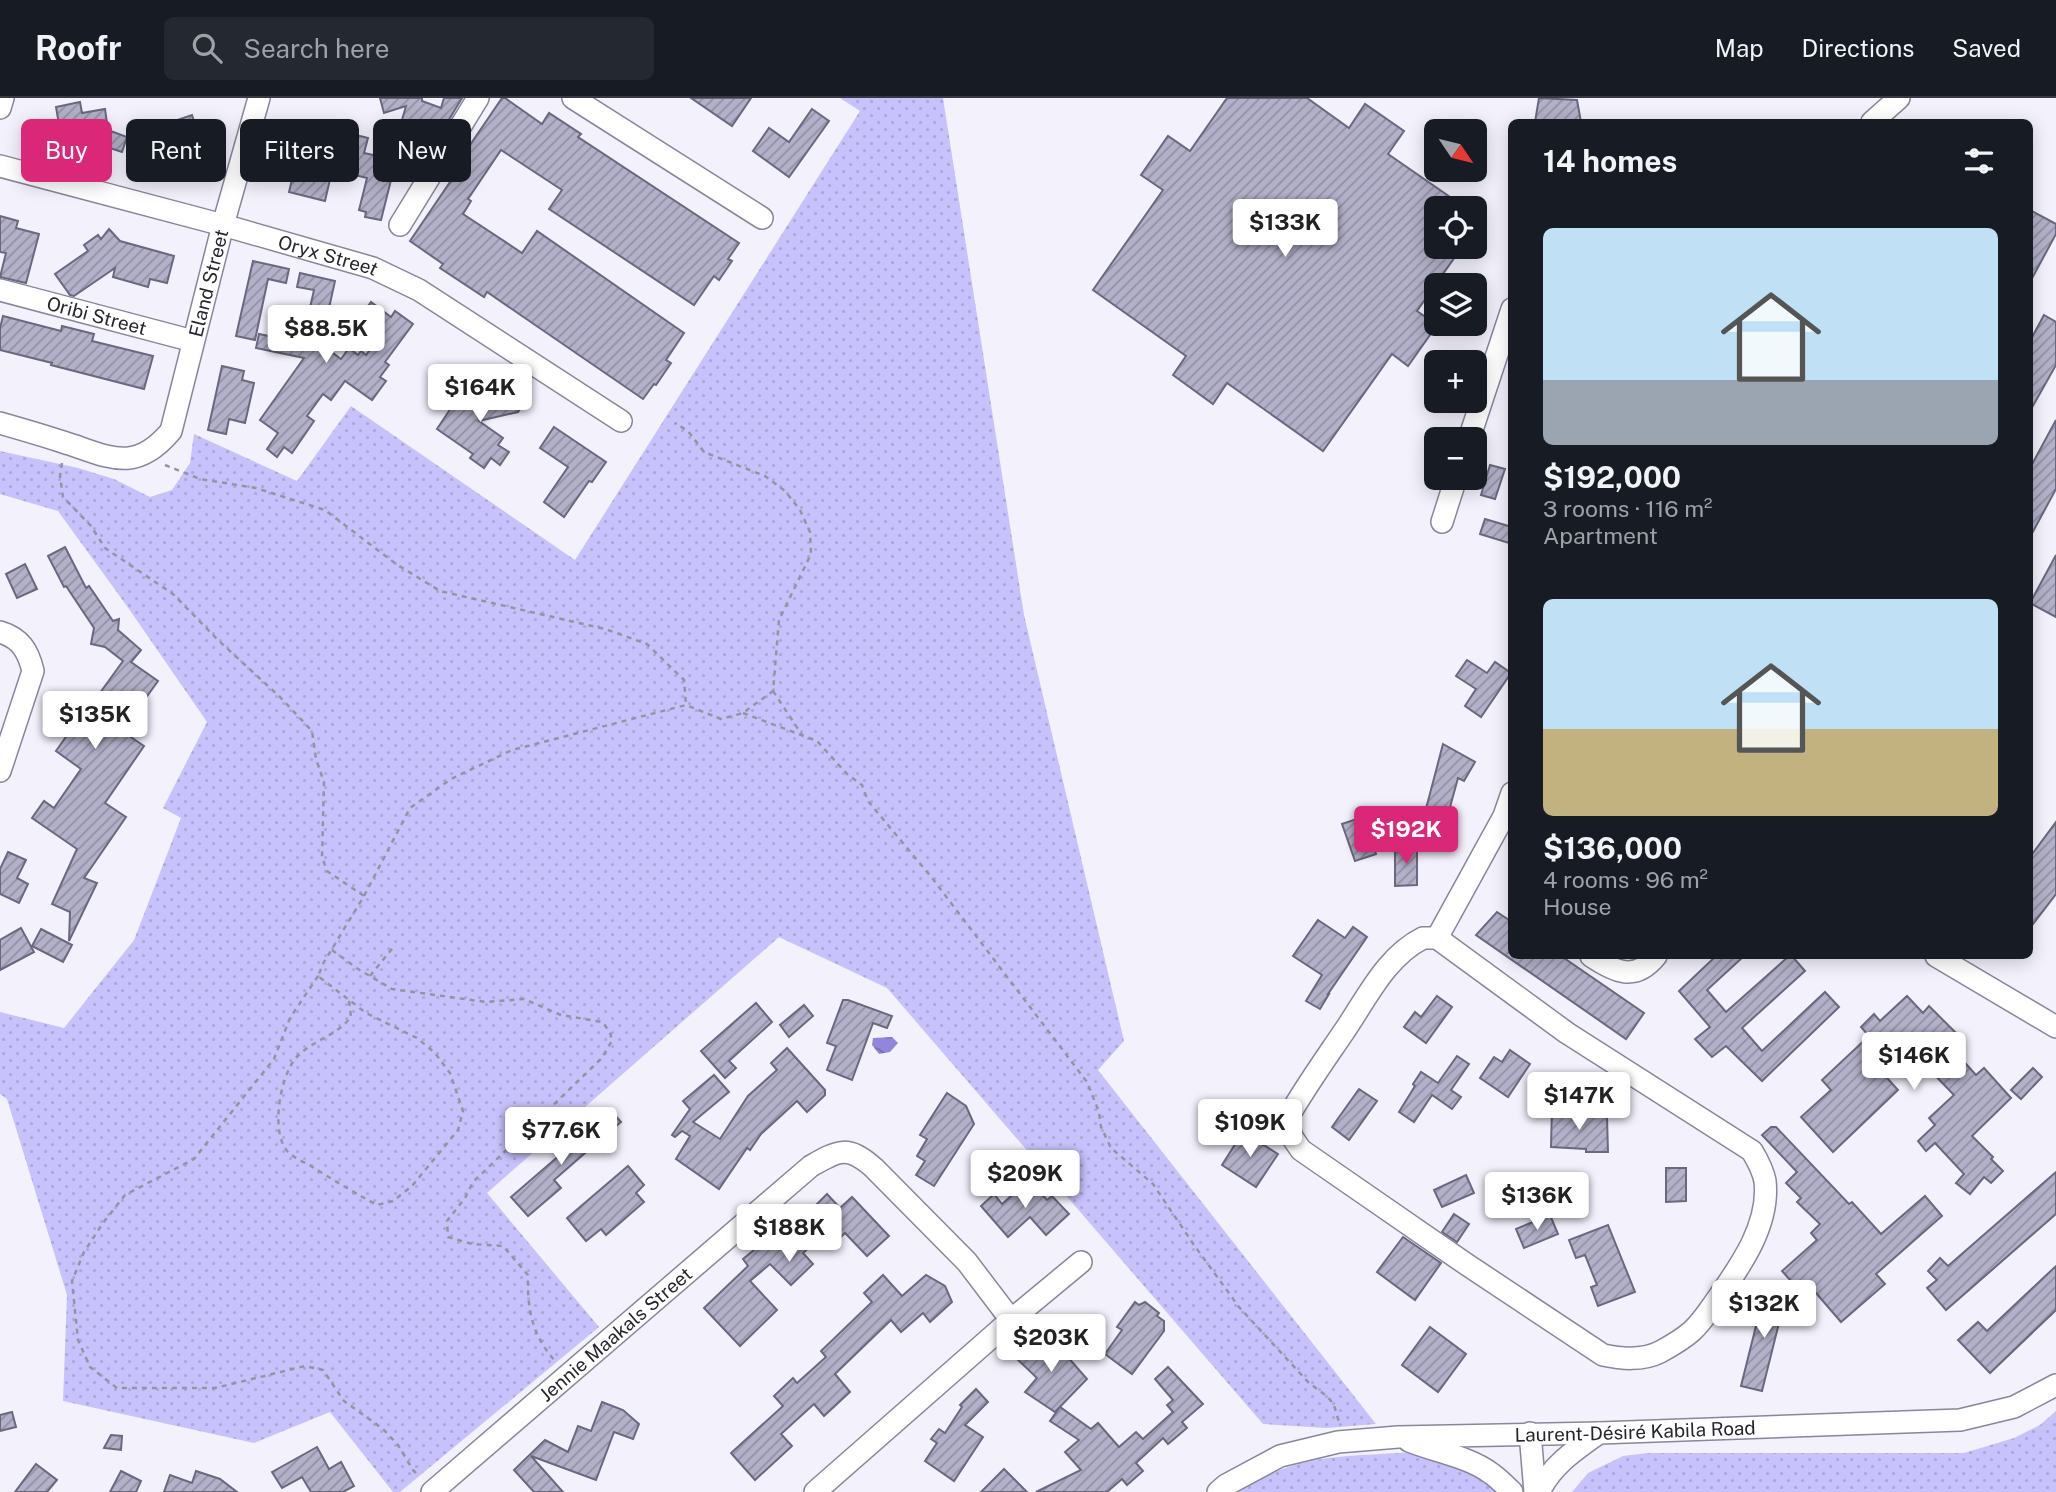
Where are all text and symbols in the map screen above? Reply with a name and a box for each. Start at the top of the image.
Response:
search box [164,17,654,80]
text: Roofr [35,29,122,67]
icon: search [188,29,226,67]
text: Search here [244,33,390,64]
text: Map [1715,34,1764,62]
text: Directions [1802,34,1914,62]
text: Saved [1952,34,2021,62]
chip: Buy [21,119,112,182]
chip: Rent [126,119,226,182]
chip: Filters [240,119,359,182]
chip: New [373,119,471,182]
north arrow [1424,119,1488,182]
map controls [1424,119,1487,490]
icon: filters [1960,142,1998,180]
text: 14 homes [1543,143,1677,179]
button: locate [1424,196,1487,259]
pin: $133K [1236,200,1334,259]
text: $133K [1249,208,1321,235]
street label: Eland Street [184,227,233,339]
street label: Oryx Street [276,230,382,280]
button: layers [1424,273,1487,336]
icon: home [1708,274,1834,400]
street label: Oribi Street [44,292,149,339]
pin: $88.5K [269,306,383,365]
text: $88.5K [284,314,368,341]
button: + [1424,350,1487,413]
pin: $164K [431,364,529,424]
text: $164K [444,373,516,400]
button: − [1424,427,1487,490]
text: $192,000 [1543,459,1681,495]
text: 3 rooms · 116 m² [1543,495,1713,522]
text: Apartment [1543,522,1658,549]
icon: home [1708,645,1834,771]
pin: $135K [46,692,144,751]
text: $135K [59,700,131,727]
pin: $192K [1357,806,1455,866]
text: $192K [1370,815,1442,842]
text: $136,000 [1543,830,1682,866]
text: 4 rooms · 96 m² [1543,866,1708,893]
text: House [1543,893,1611,920]
pin: $146K [1865,1032,1963,1092]
text: $146K [1878,1041,1950,1068]
pin: $147K [1530,1072,1628,1132]
text: $147K [1543,1081,1615,1108]
pin: $109K [1201,1100,1299,1159]
pin: $77.6K [504,1108,618,1167]
text: $109K [1214,1108,1286,1135]
text: $77.6K [521,1116,601,1143]
pin: $209K [976,1150,1074,1210]
text: $209K [987,1159,1063,1186]
pin: $136K [1488,1172,1586,1232]
text: $136K [1501,1181,1573,1208]
pin: $188K [740,1204,838,1264]
text: $188K [753,1213,825,1240]
street label: Jennie Maakals Street [535,1263,696,1406]
pin: $132K [1715,1280,1813,1340]
text: $132K [1728,1289,1800,1316]
pin: $203K [1002,1314,1100,1374]
text: $203K [1013,1323,1089,1350]
street label: Laurent-Désiré Kabila Road [1514,1416,1756,1446]

